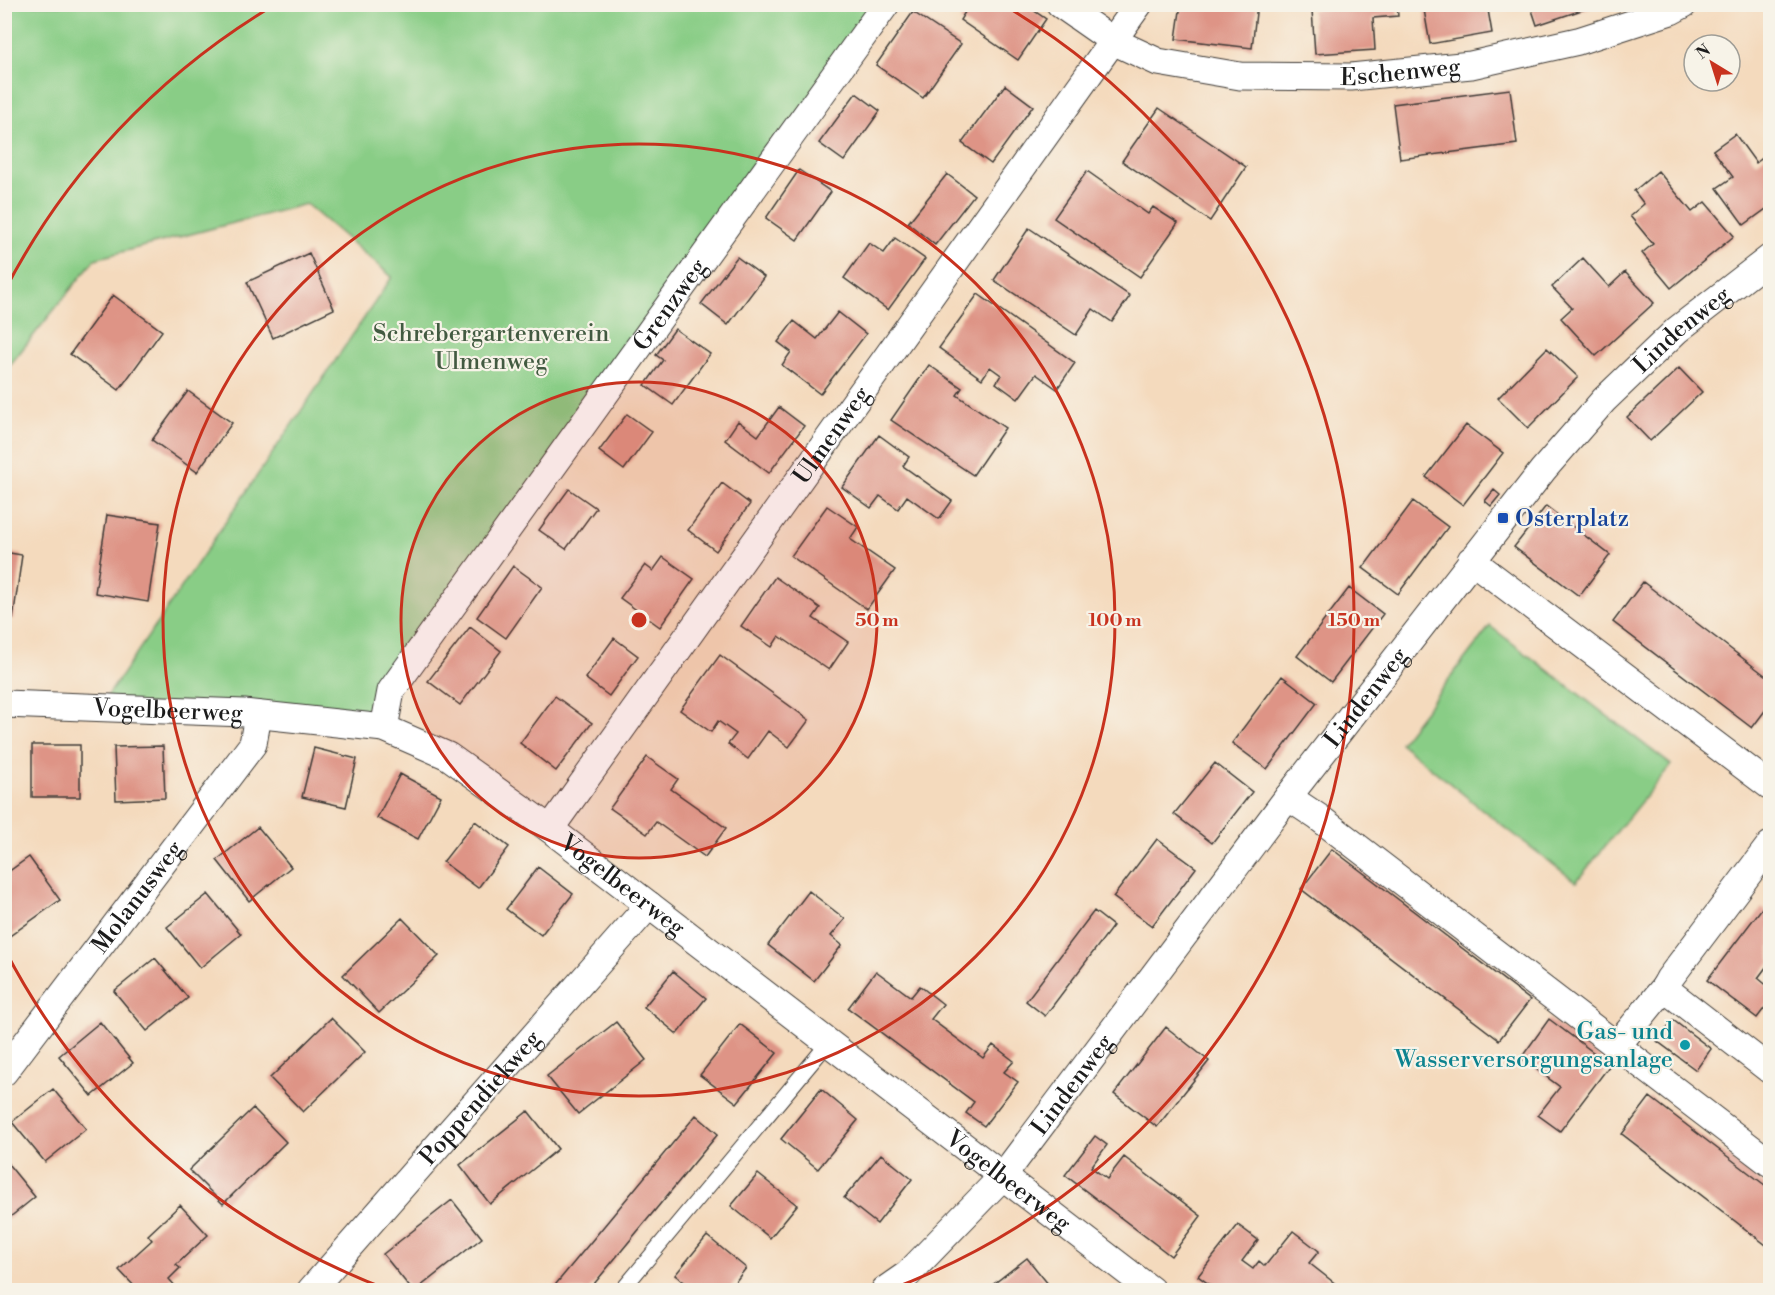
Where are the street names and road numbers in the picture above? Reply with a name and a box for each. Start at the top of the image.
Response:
street label: Eschenweg [1340,52,1462,93]
street label: Grenzweg [627,253,714,357]
street label: Lindenweg [1627,280,1737,380]
street label: Ulmenweg [787,380,877,490]
street label: Lindenweg [1318,641,1415,754]
street label: Vogelbeerweg [91,693,244,729]
street label: Vogelbeerweg [553,827,691,944]
street label: Molanusweg [85,835,191,960]
street label: Poppendiekweg [413,1024,548,1172]
street label: Lindenweg [1025,1028,1121,1142]
street label: Vogelbeerweg [938,1123,1077,1239]

